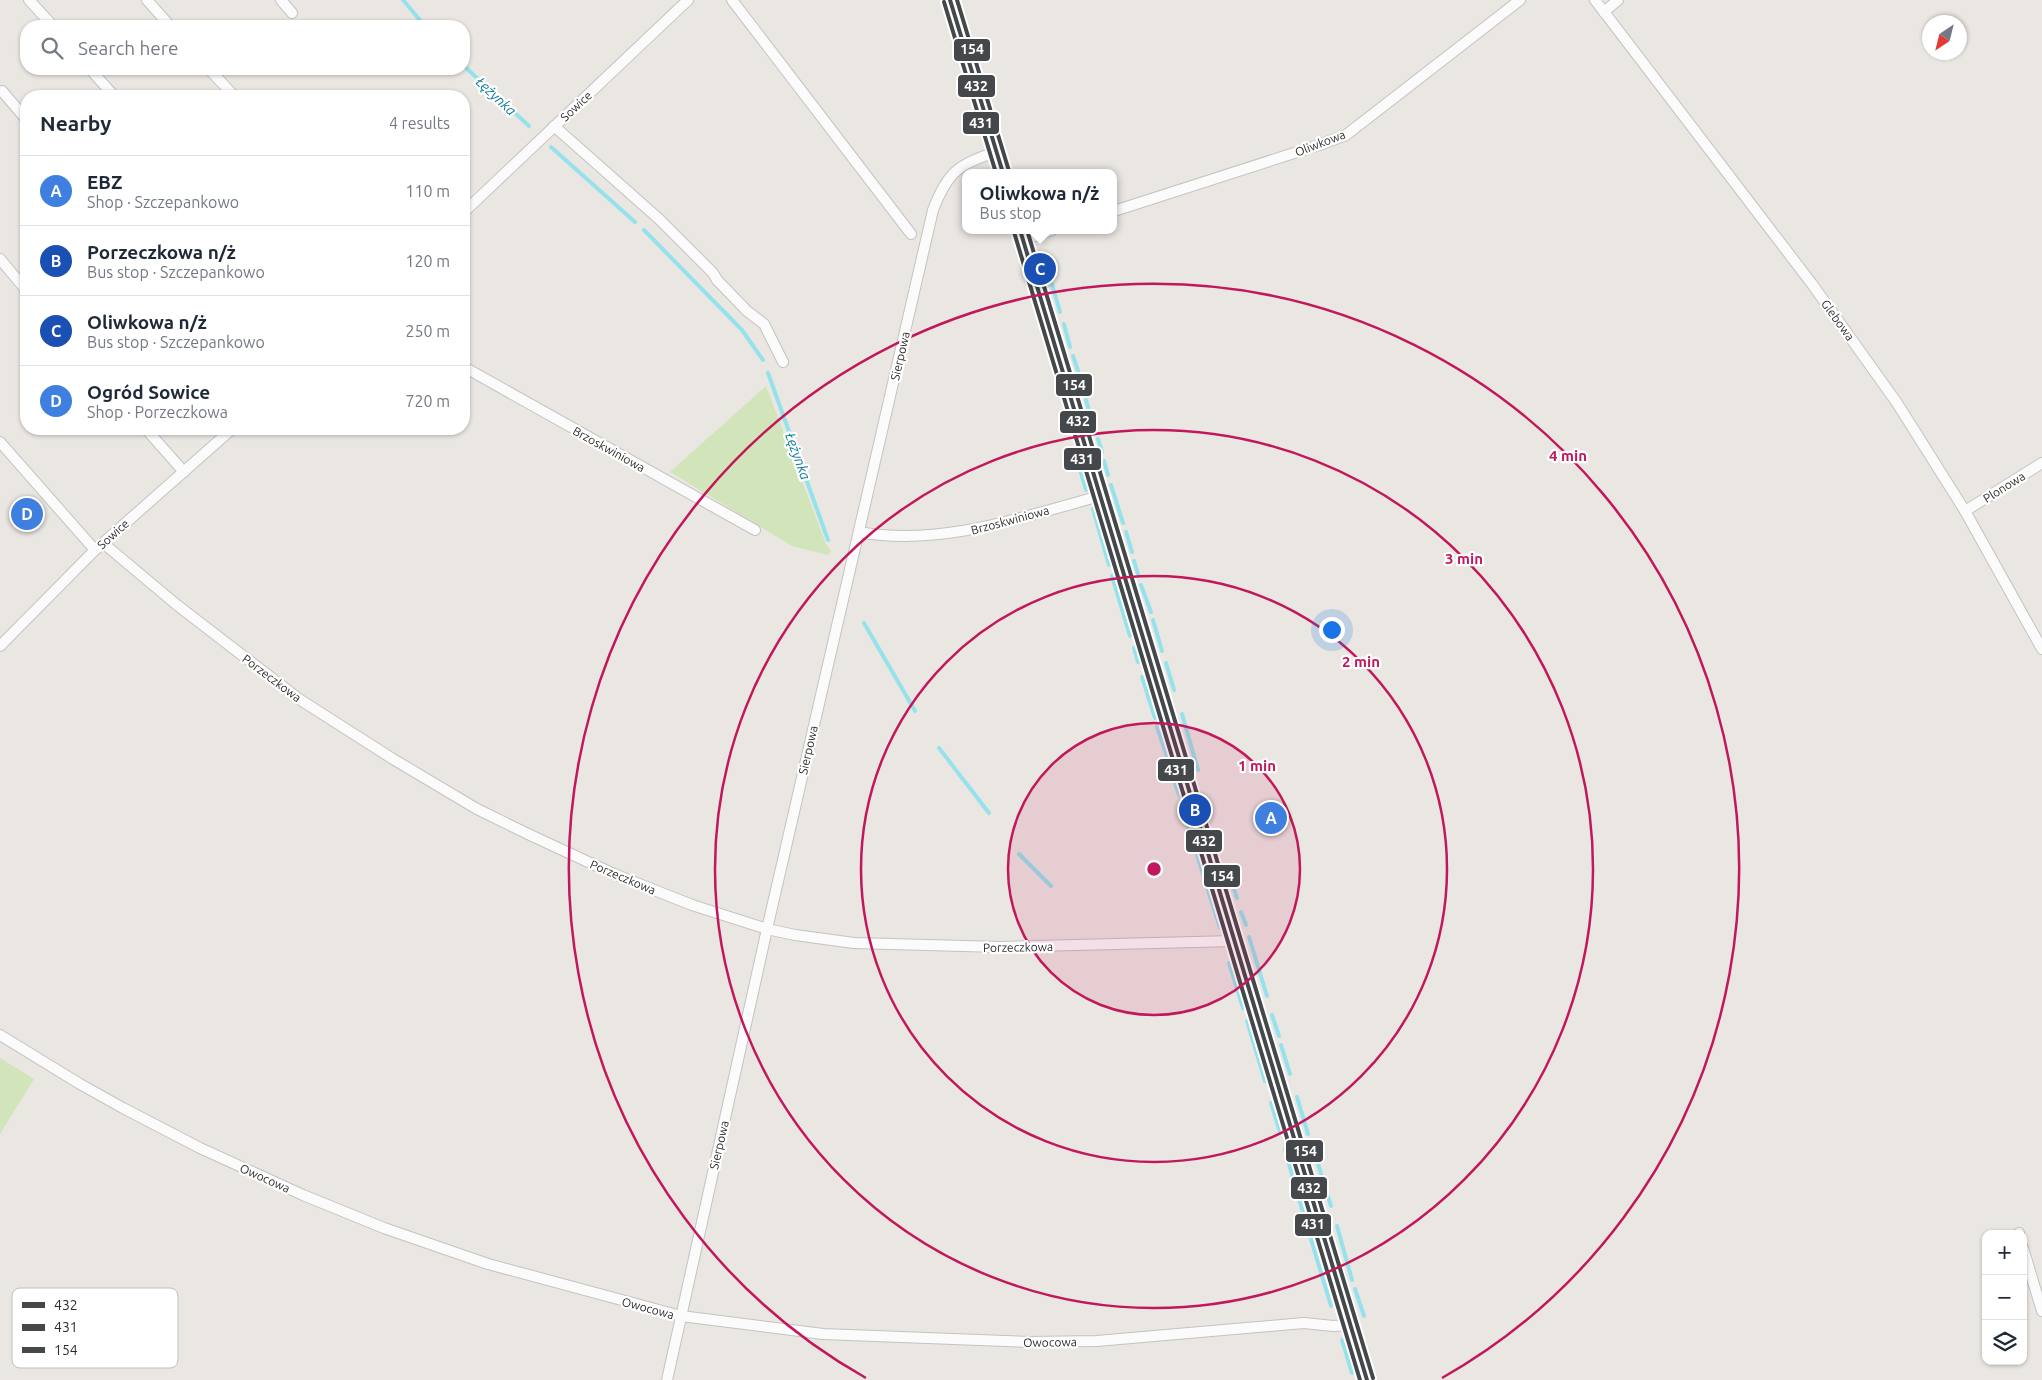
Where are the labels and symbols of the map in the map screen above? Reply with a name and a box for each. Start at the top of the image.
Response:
north arrow [1922,15,1967,60]
line badge: 154 [953,38,991,62]
text: 154 [960,41,984,57]
water label: Łężynka [473,73,520,119]
line badge: 432 [957,74,996,98]
text: 432 [964,78,988,94]
street label: Sowice [558,88,594,124]
line badge: 431 [962,111,1000,135]
text: 431 [969,115,993,131]
street label: Oliwkowa [1293,127,1347,159]
pin: C [1024,250,1056,288]
street label: Glebowa [1819,297,1857,343]
street label: Sierpowa [888,330,912,382]
line badge: 154 [1055,373,1093,397]
text: 154 [1062,377,1086,393]
line badge: 432 [1059,410,1097,434]
text: 432 [1066,413,1090,429]
street label: Brzoskwiniowa [571,424,647,474]
water label: Łężynka [782,430,814,482]
line badge: 431 [1063,447,1102,471]
text: 4 min [1549,447,1587,464]
text: 431 [1070,451,1094,467]
street label: Plonowa [1981,469,2027,505]
pin: D [11,495,43,533]
street label: Brzoskwiniowa [969,503,1051,537]
street label: Sowice [95,517,131,551]
text: 3 min [1445,550,1483,567]
your location [1319,617,1345,643]
street label: Porzeczkowa [240,652,304,704]
text: 2 min [1342,653,1380,670]
street label: Sierpowa [796,724,820,776]
text: 1 min [1238,757,1276,774]
line badge: 431 [1157,758,1195,782]
text: 431 [1164,762,1188,778]
pin: B [1179,791,1211,829]
pin: A [1255,799,1287,837]
line badge: 432 [1185,829,1223,853]
text: 432 [1192,833,1216,849]
street label: Porzeczkowa [588,857,658,897]
centre of rings [1145,860,1163,878]
line badge: 154 [1203,864,1241,888]
text: 154 [1210,868,1234,884]
street label: Porzeczkowa [983,940,1053,954]
street label: Sierpowa [707,1119,731,1171]
line badge: 154 [1285,1139,1324,1163]
text: 154 [1293,1143,1317,1159]
street label: Owocowa [238,1161,292,1195]
line badge: 432 [1290,1176,1328,1200]
text: 432 [1297,1180,1321,1196]
line badge: 431 [1294,1213,1332,1237]
text: 431 [1301,1216,1325,1232]
legend [12,1288,178,1368]
street label: Owocowa [620,1295,676,1321]
text: 432 [54,1297,78,1313]
text: 431 [54,1319,78,1335]
street label: Owocowa [1023,1335,1077,1349]
text: 154 [54,1342,78,1358]

